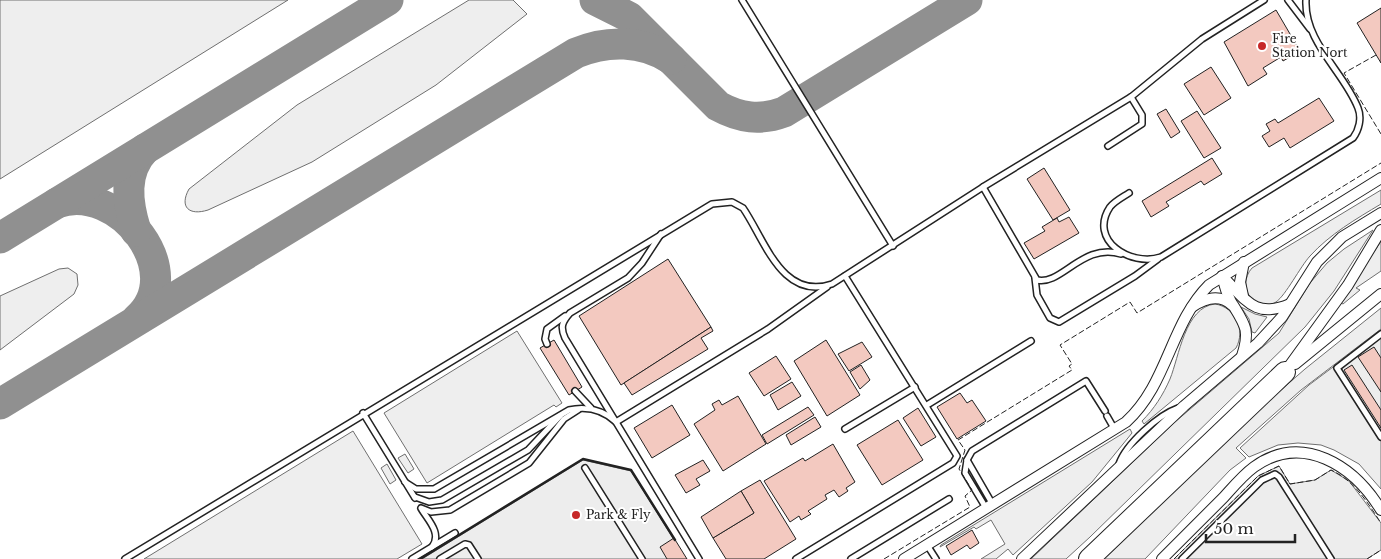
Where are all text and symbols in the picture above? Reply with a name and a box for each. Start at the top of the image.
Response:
place label: Fire Station Nort [1272,31,1348,60]
marker: Fire Station Nort [1256,40,1268,52]
place label: Park & Fly [586,507,651,522]
marker: Park & Fly [570,509,582,521]
scale bar [1206,512,1295,544]
text: 50 m [1214,519,1254,538]

